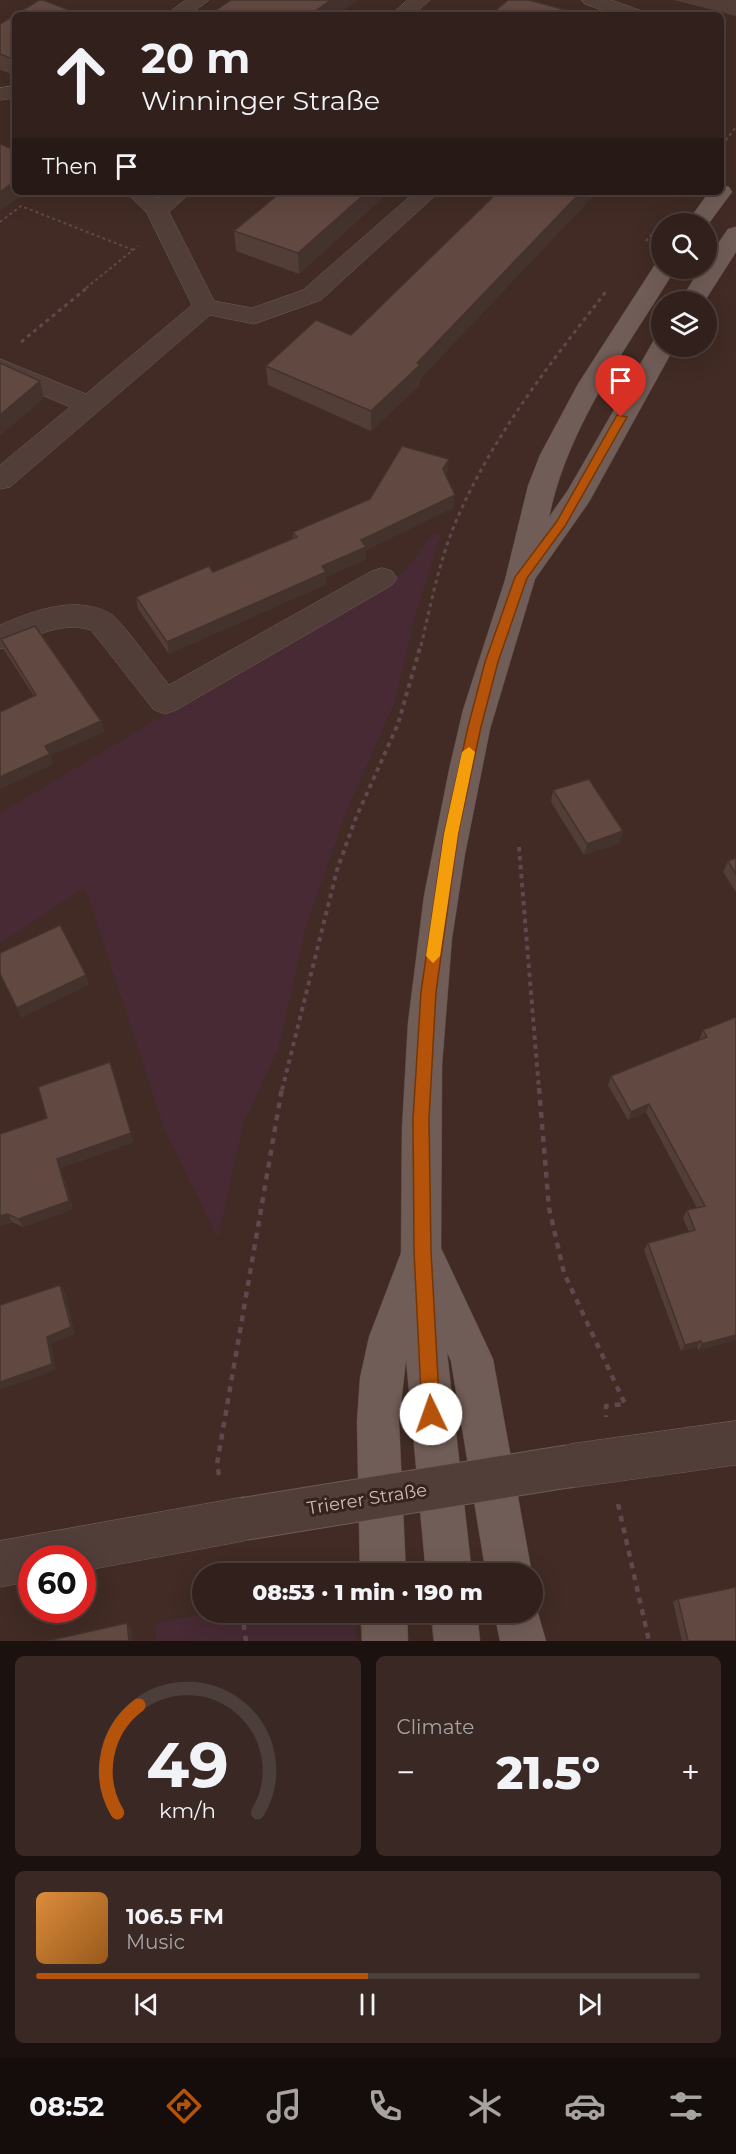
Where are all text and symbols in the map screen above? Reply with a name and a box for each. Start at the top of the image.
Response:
text: 20 m [141,32,250,84]
icon: ahead [42,36,120,114]
text: Winninger Straße [141,84,380,117]
icon: arrive [110,150,143,183]
text: Then [42,153,98,180]
map controls [651,213,717,357]
button: search [651,213,717,279]
button: layers [651,291,717,357]
pin [595,355,646,417]
icon: arrive [604,364,637,397]
position arrow [399,1382,463,1446]
street label: Trierer Straße [305,1479,429,1519]
speed limit sign: 60 [18,1545,96,1623]
text: 08:53 · 1 min · 190 m [252,1579,483,1606]
text: Climate [397,1715,474,1739]
text: 49 [146,1727,229,1803]
text: 21.5° [496,1745,600,1800]
text: − [397,1752,415,1792]
text: + [681,1752,700,1792]
text: km/h [159,1797,216,1823]
text: 106.5 FM [126,1903,224,1930]
text: Music [126,1930,185,1954]
icon: previous [130,1988,163,2021]
icon: pause [351,1988,384,2021]
icon: next [573,1988,606,2021]
icon: directions [163,2085,205,2127]
icon: music [263,2085,305,2127]
icon: phone [364,2085,406,2127]
icon: climate [464,2085,506,2127]
icon: car [564,2085,606,2127]
icon: filters [665,2085,707,2127]
text: 08:52 [29,2090,104,2123]

